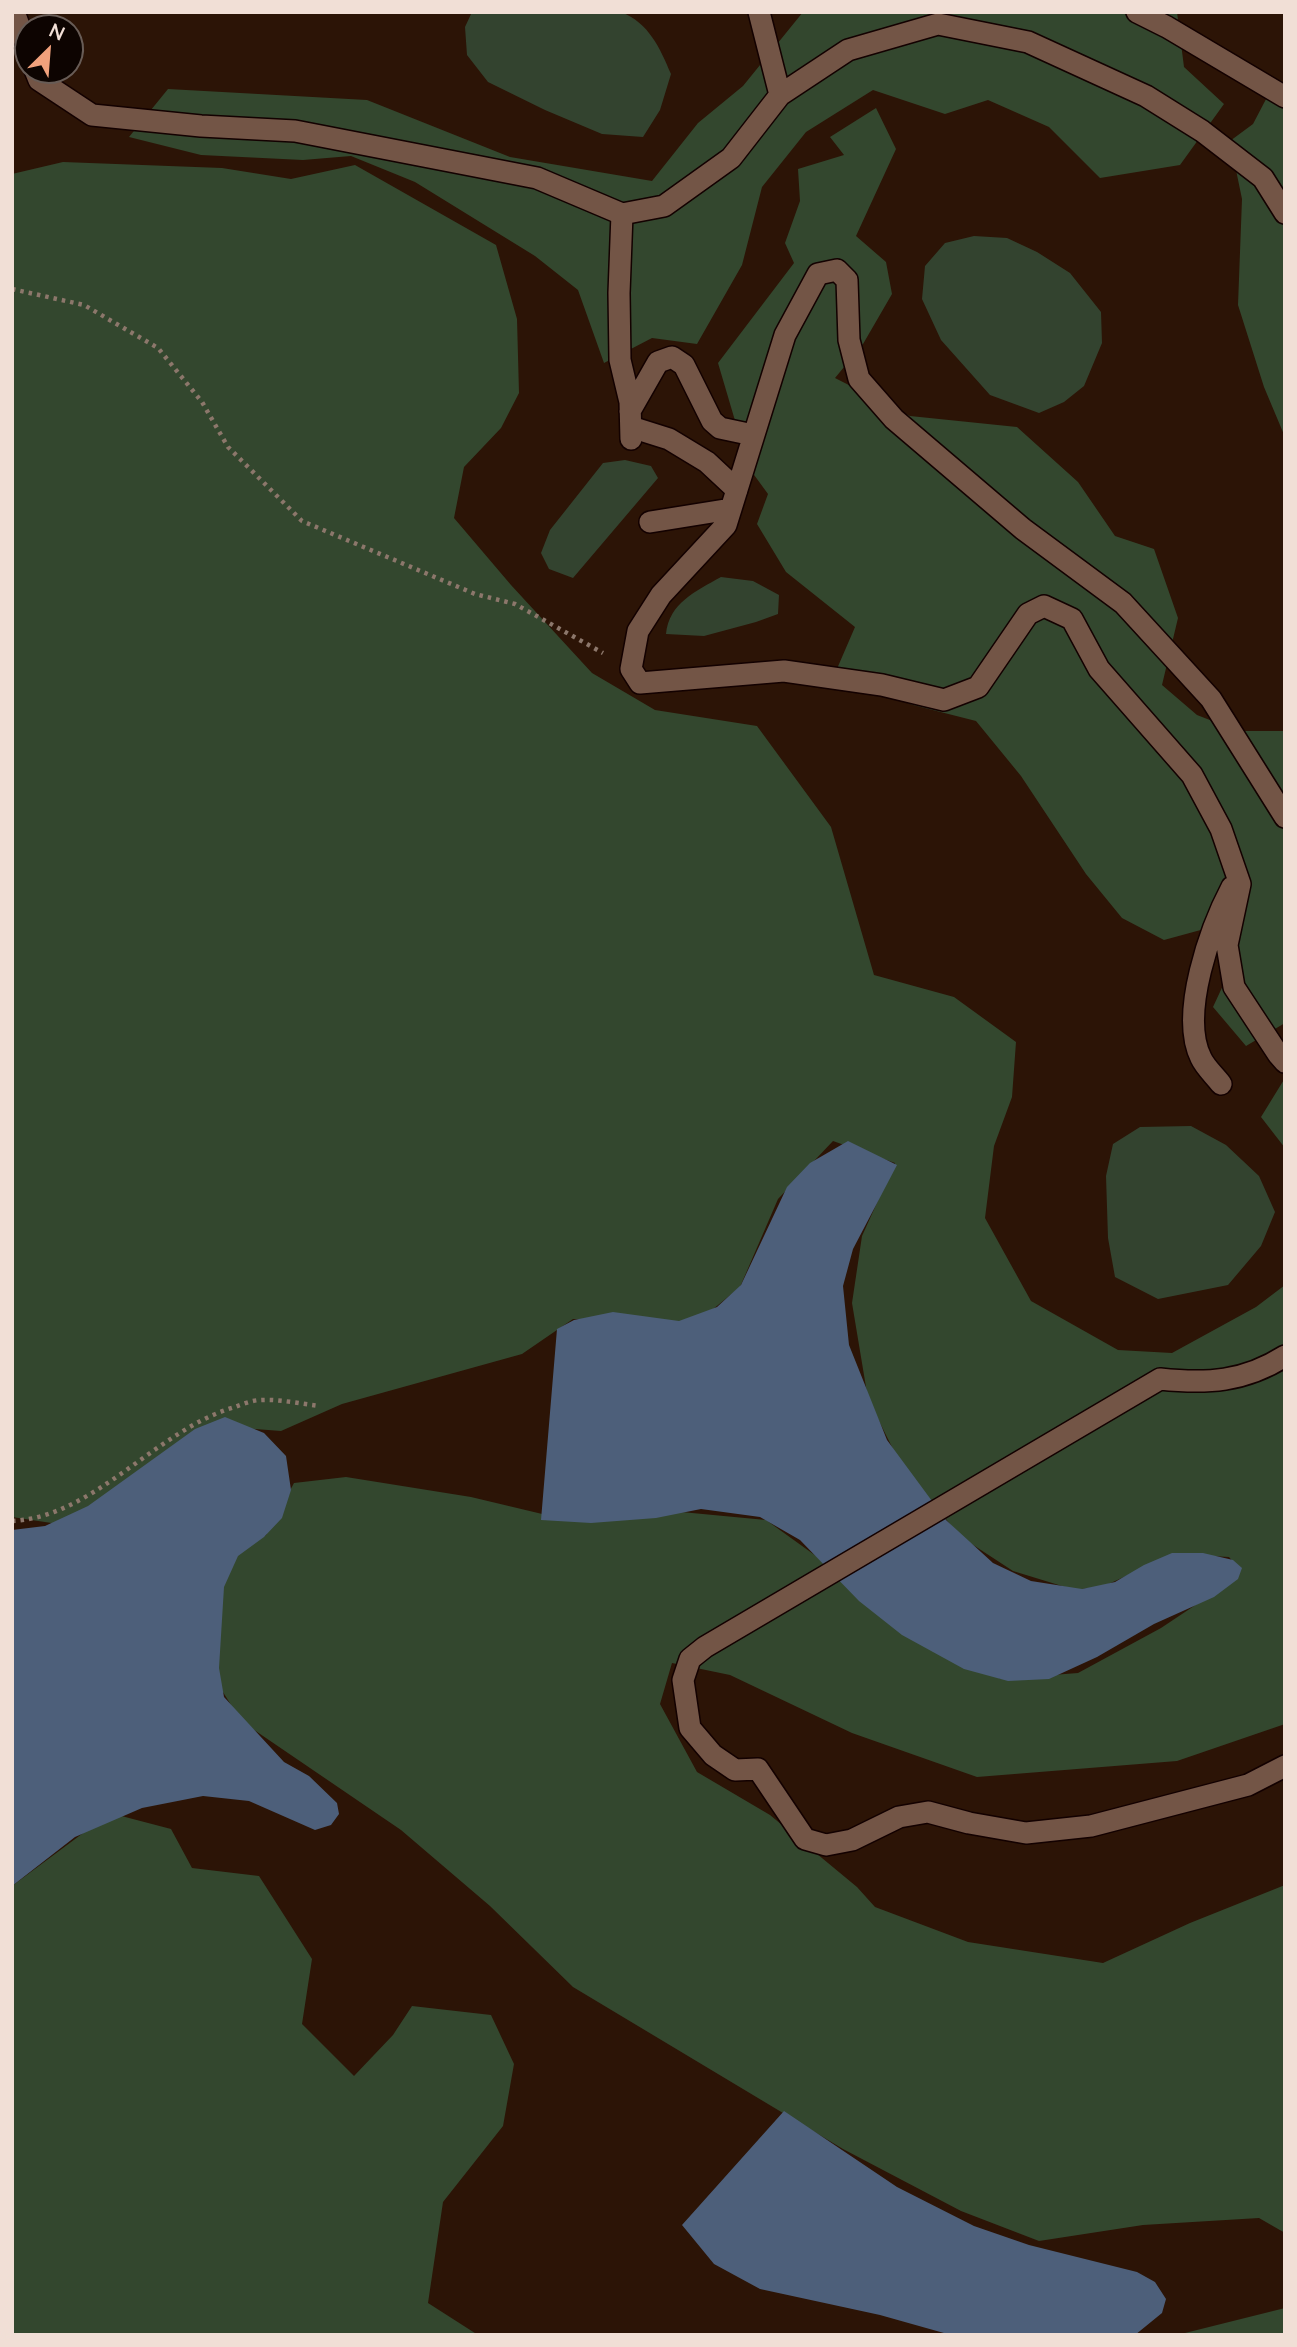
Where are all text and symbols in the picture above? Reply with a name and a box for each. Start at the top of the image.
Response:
north arrow [14,14,84,84]
text: N [46,18,69,45]

